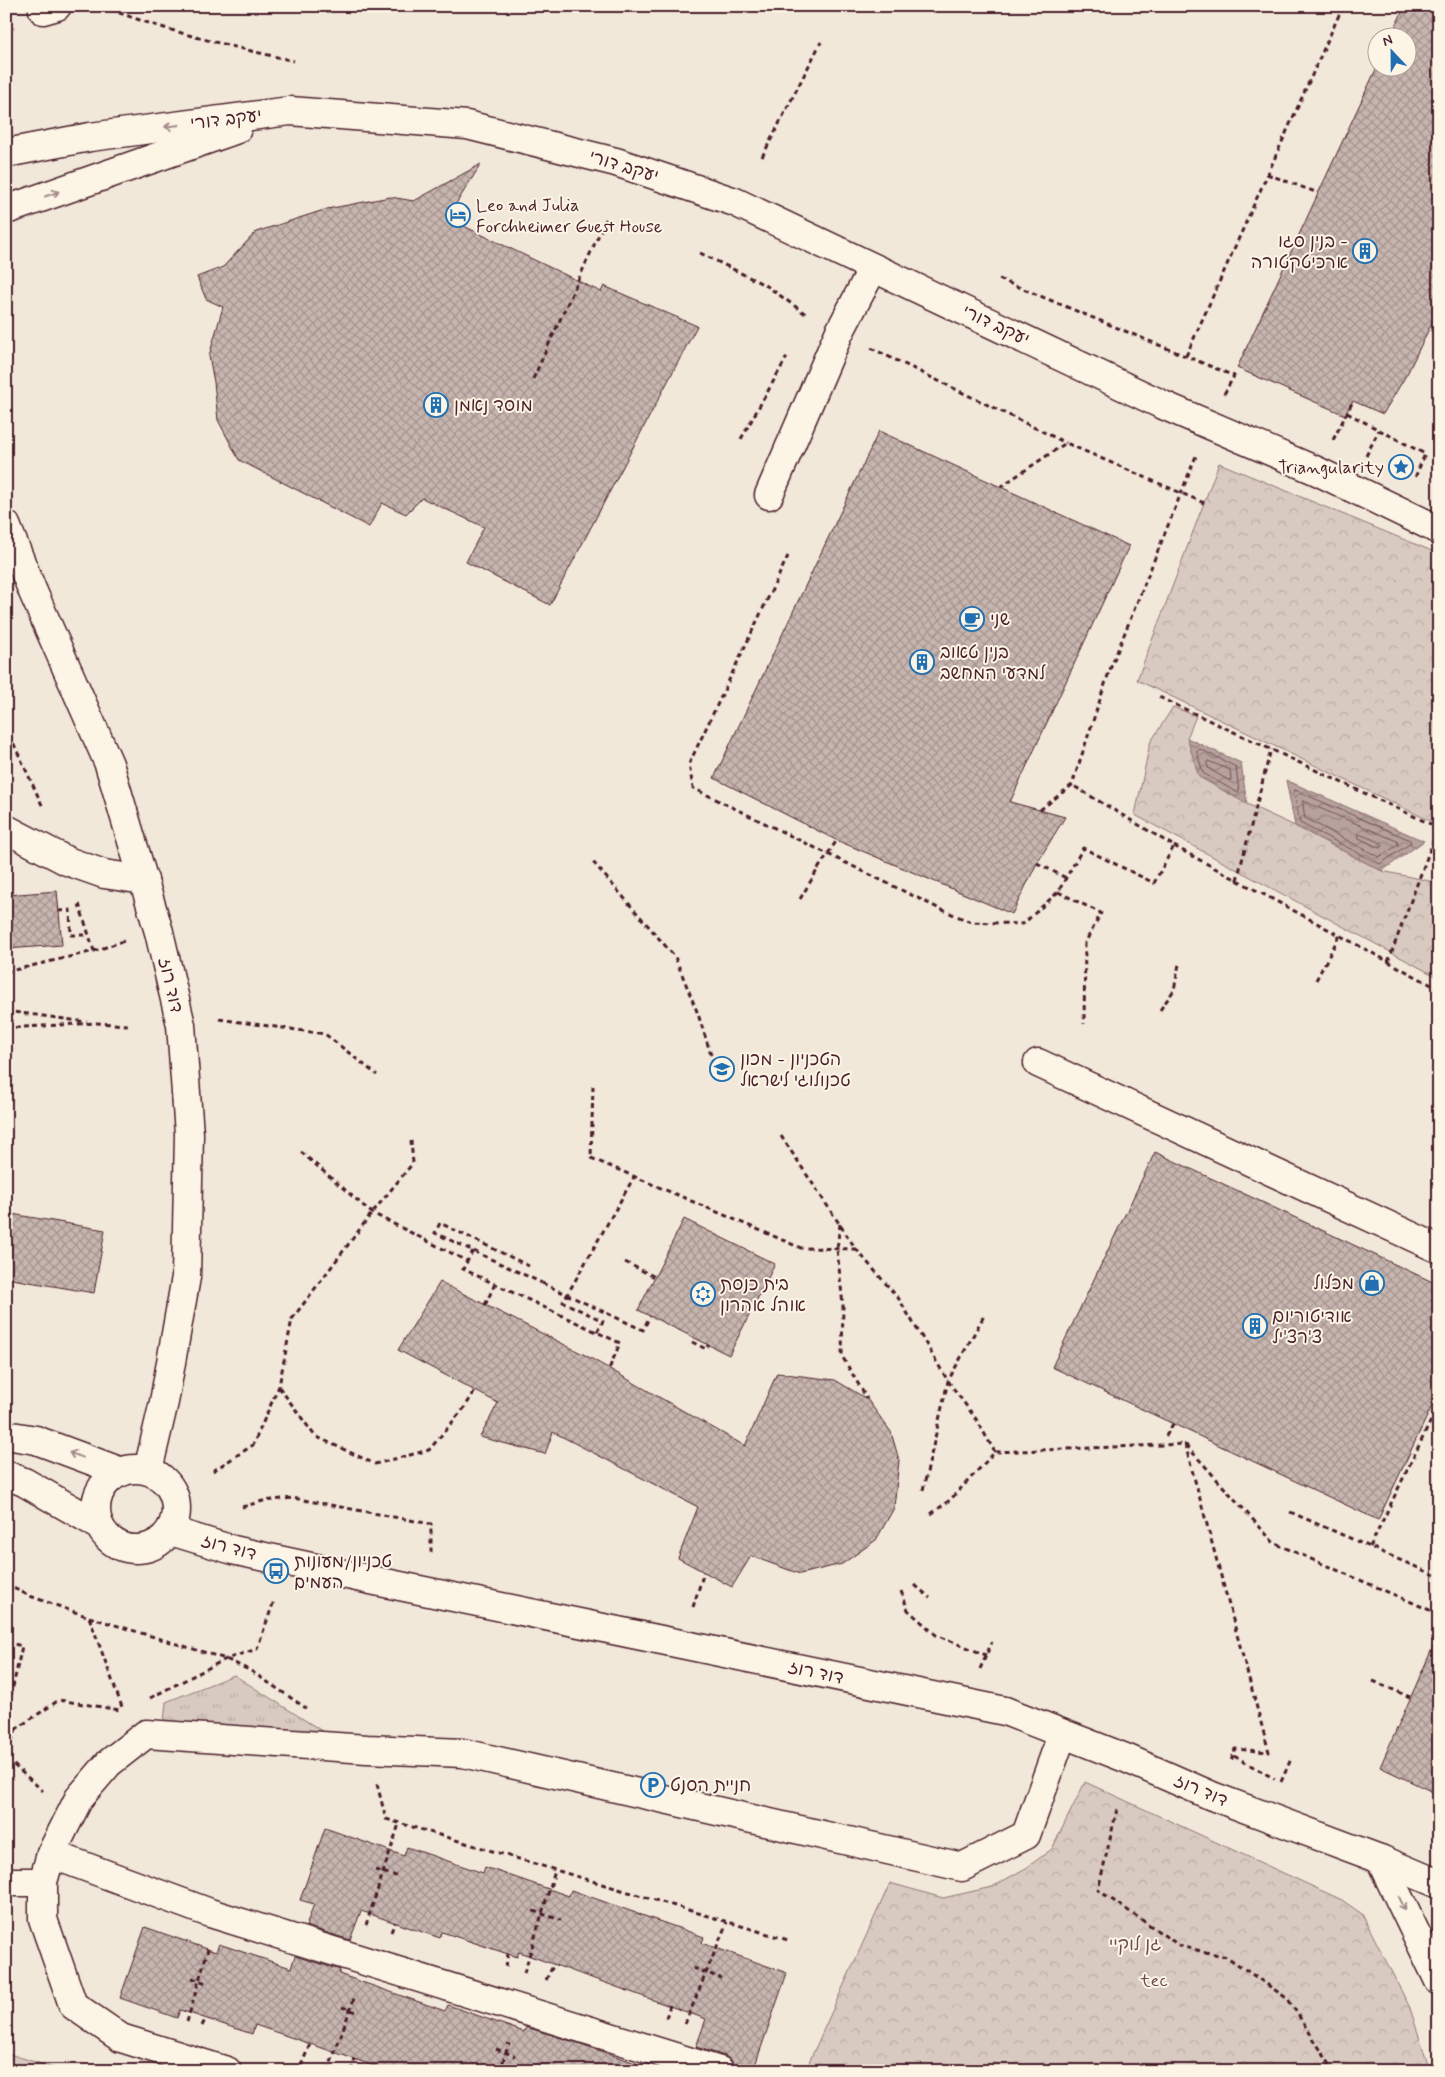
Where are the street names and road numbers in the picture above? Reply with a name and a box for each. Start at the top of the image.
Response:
street label: יעקב דורי [189,104,263,136]
street label: יעקב דורי [586,145,662,189]
street label: יעקב דורי [958,300,1033,352]
street label: דוד רוז [152,955,188,1015]
street label: דוד רוז [198,1529,259,1567]
street label: דוד רוז [786,1655,846,1691]
street label: דוד רוז [1170,1769,1231,1813]

